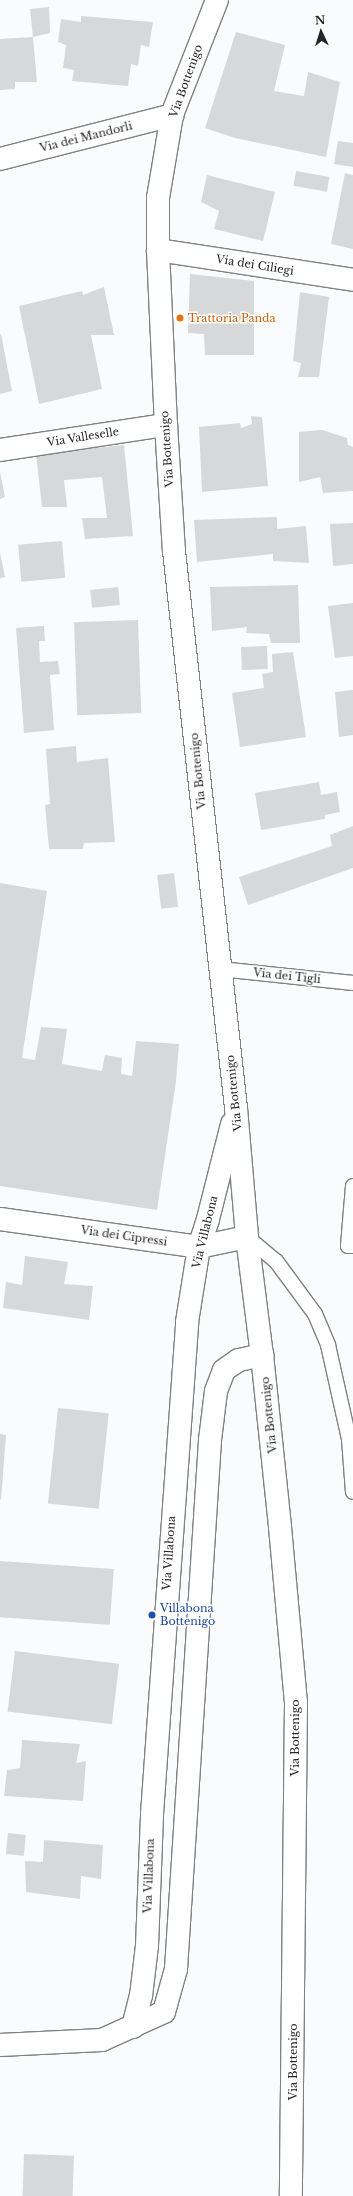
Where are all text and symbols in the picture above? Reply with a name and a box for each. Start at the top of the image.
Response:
north arrow [301,12,341,52]
text: N [315,13,326,27]
street label: Via Bottenigo [167,43,205,119]
street label: Via dei Mandorli [38,119,134,155]
street label: Via dei Ciliegi [215,252,295,278]
place label: Trattoria Panda [188,311,276,325]
marker: Trattoria Panda [175,313,185,323]
street label: Via Bottenigo [158,410,176,488]
street label: Via Valleselle [46,425,120,449]
street label: Via Bottenigo [187,732,209,810]
street label: Via dei Tigli [252,966,322,986]
street label: Via Bottenigo [223,1054,245,1132]
street label: Via Villabona [190,1194,220,1270]
street label: Via dei Cipressi [80,1223,168,1249]
street label: Via Bottenigo [258,1376,280,1454]
street label: Via Villabona [160,1515,178,1591]
place label: Villabona Bottenigo [160,1602,215,1628]
marker: Villabona Bottenigo [147,1610,157,1620]
street label: Via Bottenigo [288,1700,302,1776]
street label: Via Villabona [141,1838,157,1914]
street label: Via Bottenigo [286,2024,300,2100]

